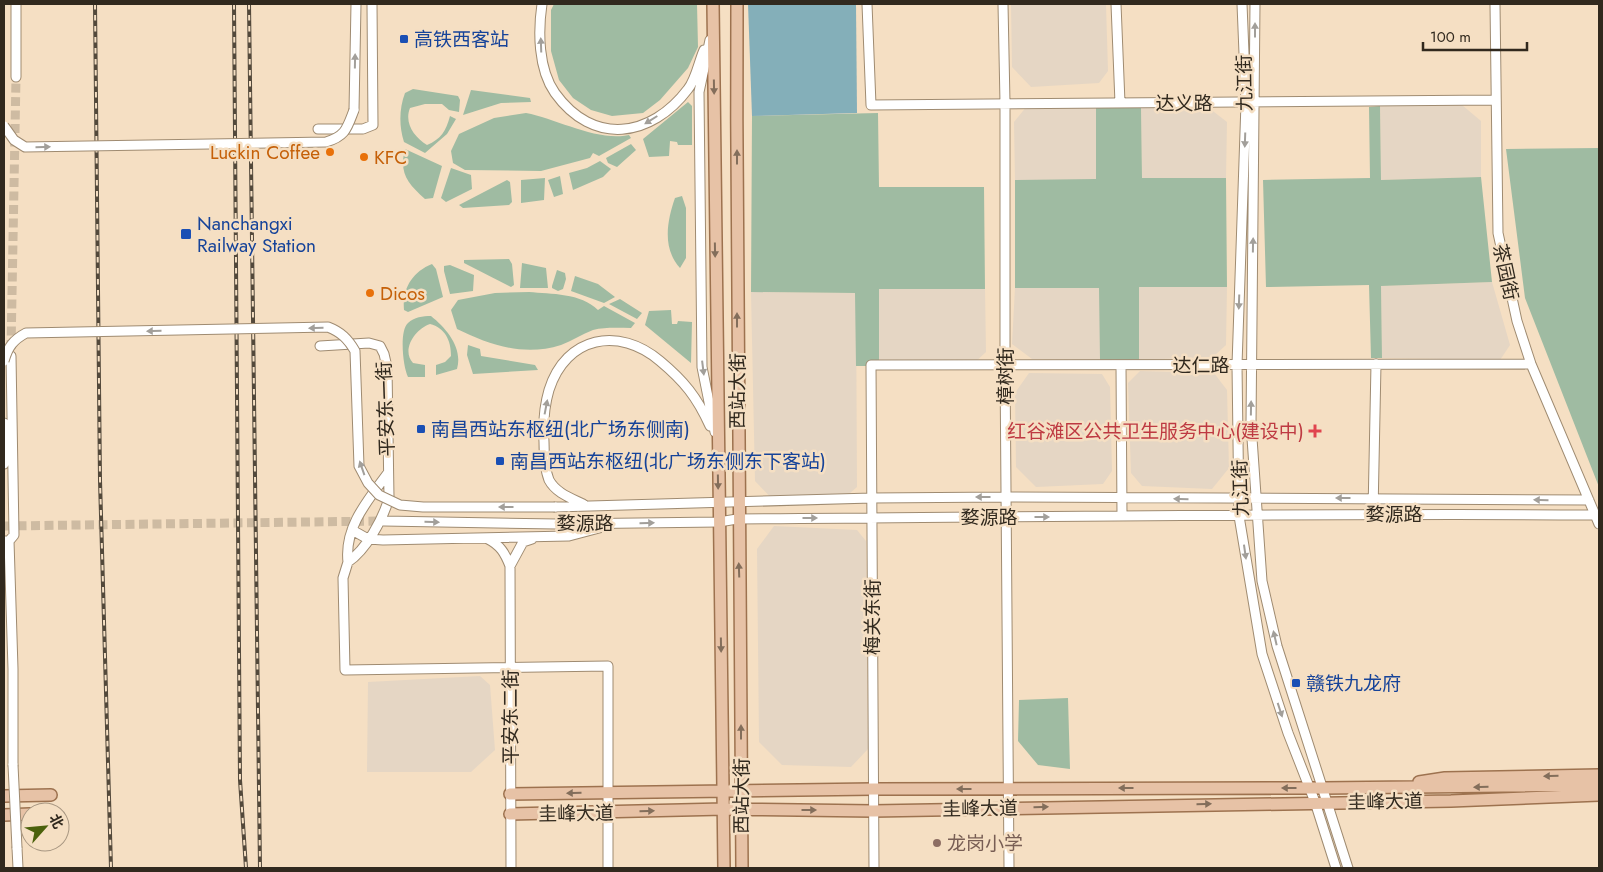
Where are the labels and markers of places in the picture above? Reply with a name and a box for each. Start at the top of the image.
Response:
place label: 高铁西客站 [414,26,509,53]
marker: 高铁西客站 [398,33,410,45]
place label: Luckin Coffee [210,139,320,166]
place label: KFC [374,144,407,171]
marker: Luckin Coffee [324,146,336,158]
marker: KFC [358,151,370,163]
place label: Nanchangxi Railway Station [197,210,316,259]
marker: Nanchangxi Railway Station [179,227,193,241]
place label: Dicos [380,280,425,307]
marker: Dicos [364,287,376,299]
place label: 南昌西站东枢纽(北广场东侧南) [431,416,690,443]
place label: 红谷滩区公共卫生服务中心(建设中) [1007,418,1304,445]
marker: 南昌西站东枢纽(北广场东侧南) [415,423,427,435]
marker: 红谷滩区公共卫生服务中心(建设中) [1308,424,1322,438]
place label: 南昌西站东枢纽(北广场东侧东下客站) [510,448,826,475]
marker: 南昌西站东枢纽(北广场东侧东下客站) [494,455,506,467]
place label: 赣铁九龙府 [1306,670,1401,697]
marker: 赣铁九龙府 [1290,677,1302,689]
place label: 龙岗小学 [947,830,1023,857]
marker: 龙岗小学 [931,837,943,849]

